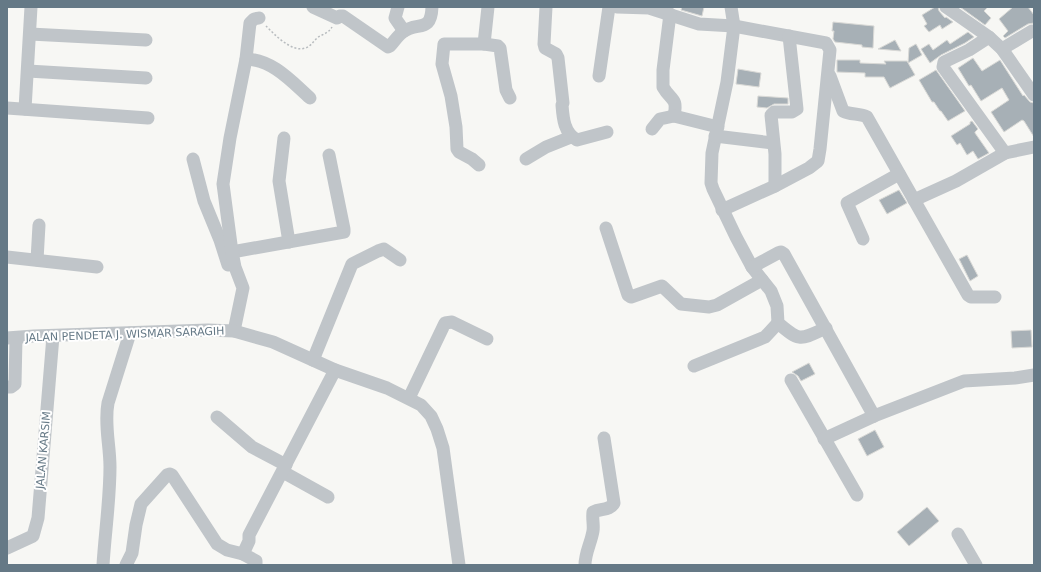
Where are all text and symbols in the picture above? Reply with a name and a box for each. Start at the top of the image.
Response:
street label: JALAN PENDETA J. WISMAR SARAGIH [24,325,225,345]
street label: JALAN KARSIM [34,411,53,491]

